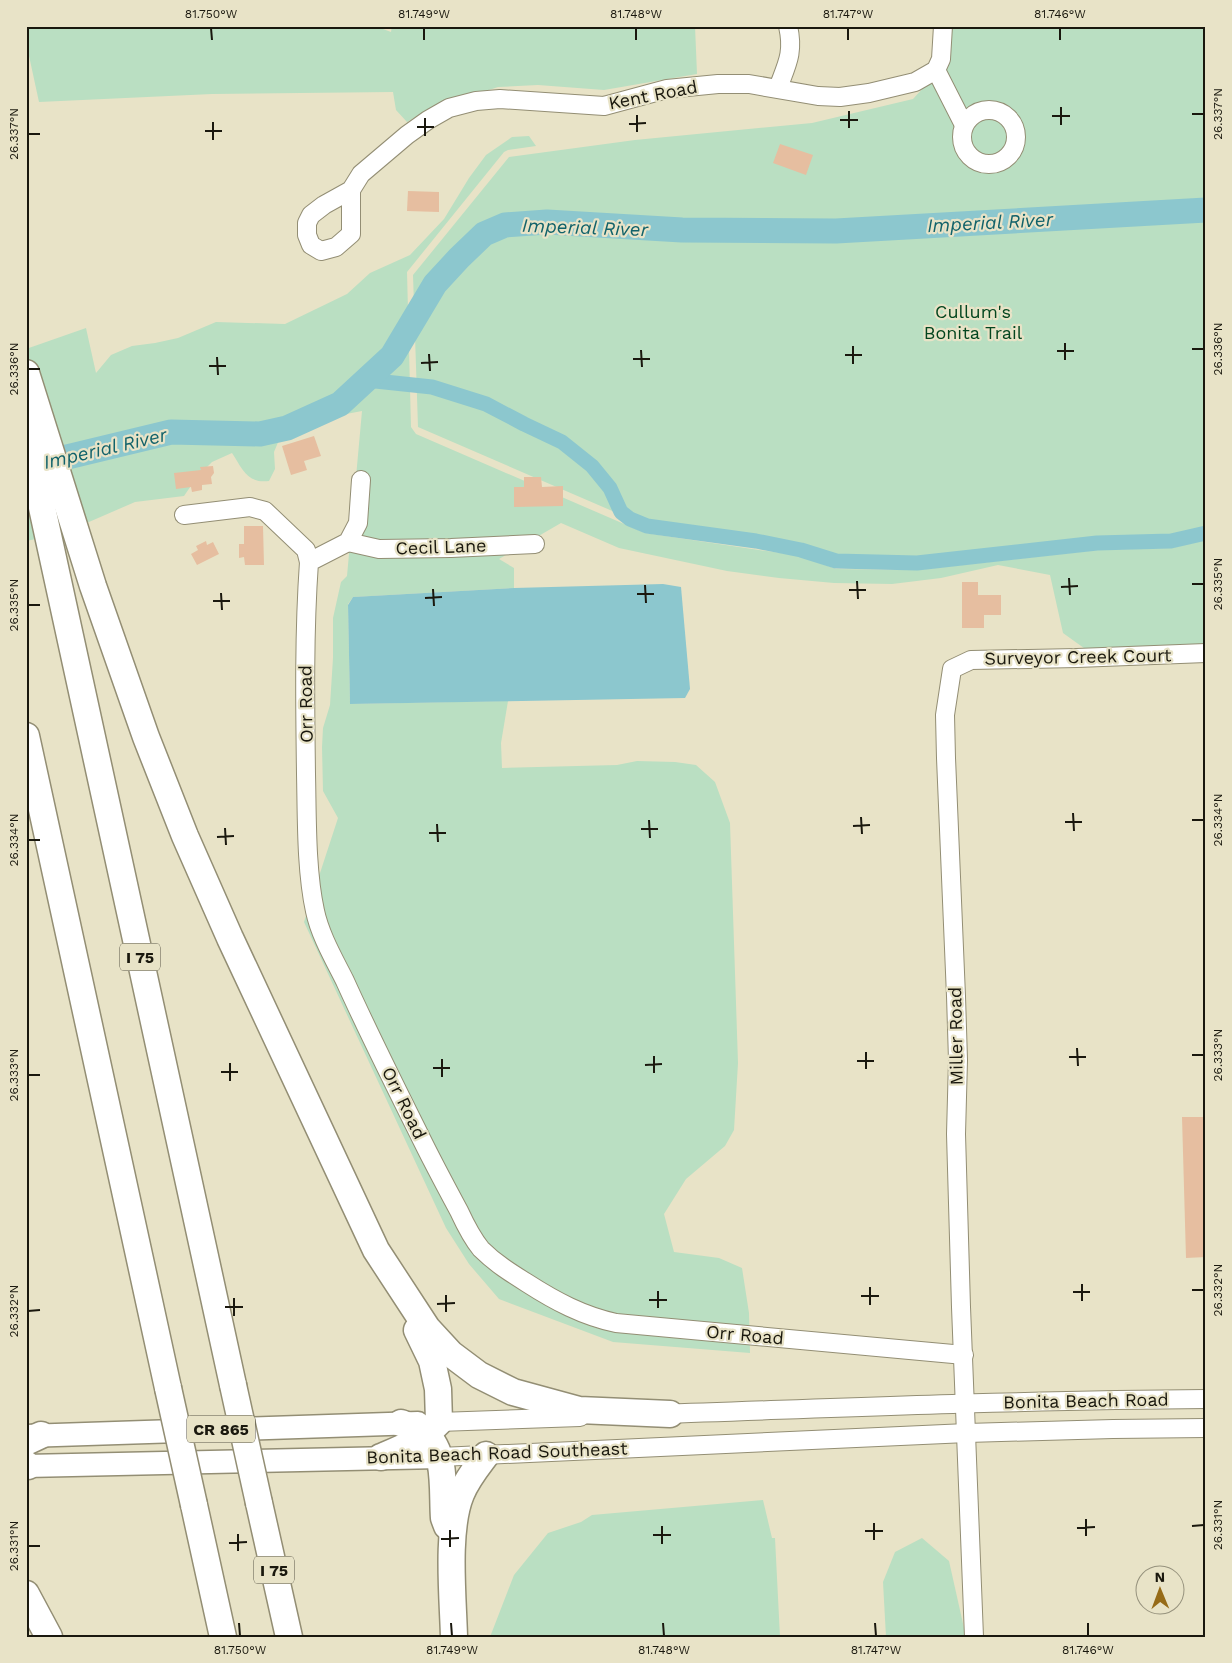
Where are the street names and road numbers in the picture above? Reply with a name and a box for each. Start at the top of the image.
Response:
street label: Kent Road [607,76,699,113]
street label: Cecil Lane [395,534,487,559]
street label: Surveyor Creek Court [984,644,1172,669]
street label: Orr Road [294,665,317,743]
road number: I 75 [120,944,160,970]
street label: Miller Road [944,987,967,1085]
street label: Orr Road [378,1063,431,1142]
street label: Orr Road [705,1321,785,1348]
street label: Bonita Beach Road [1003,1389,1169,1412]
road number: CR 865 [187,1416,255,1442]
street label: Bonita Beach Road Southeast [366,1437,628,1468]
road number: I 75 [254,1556,294,1584]

